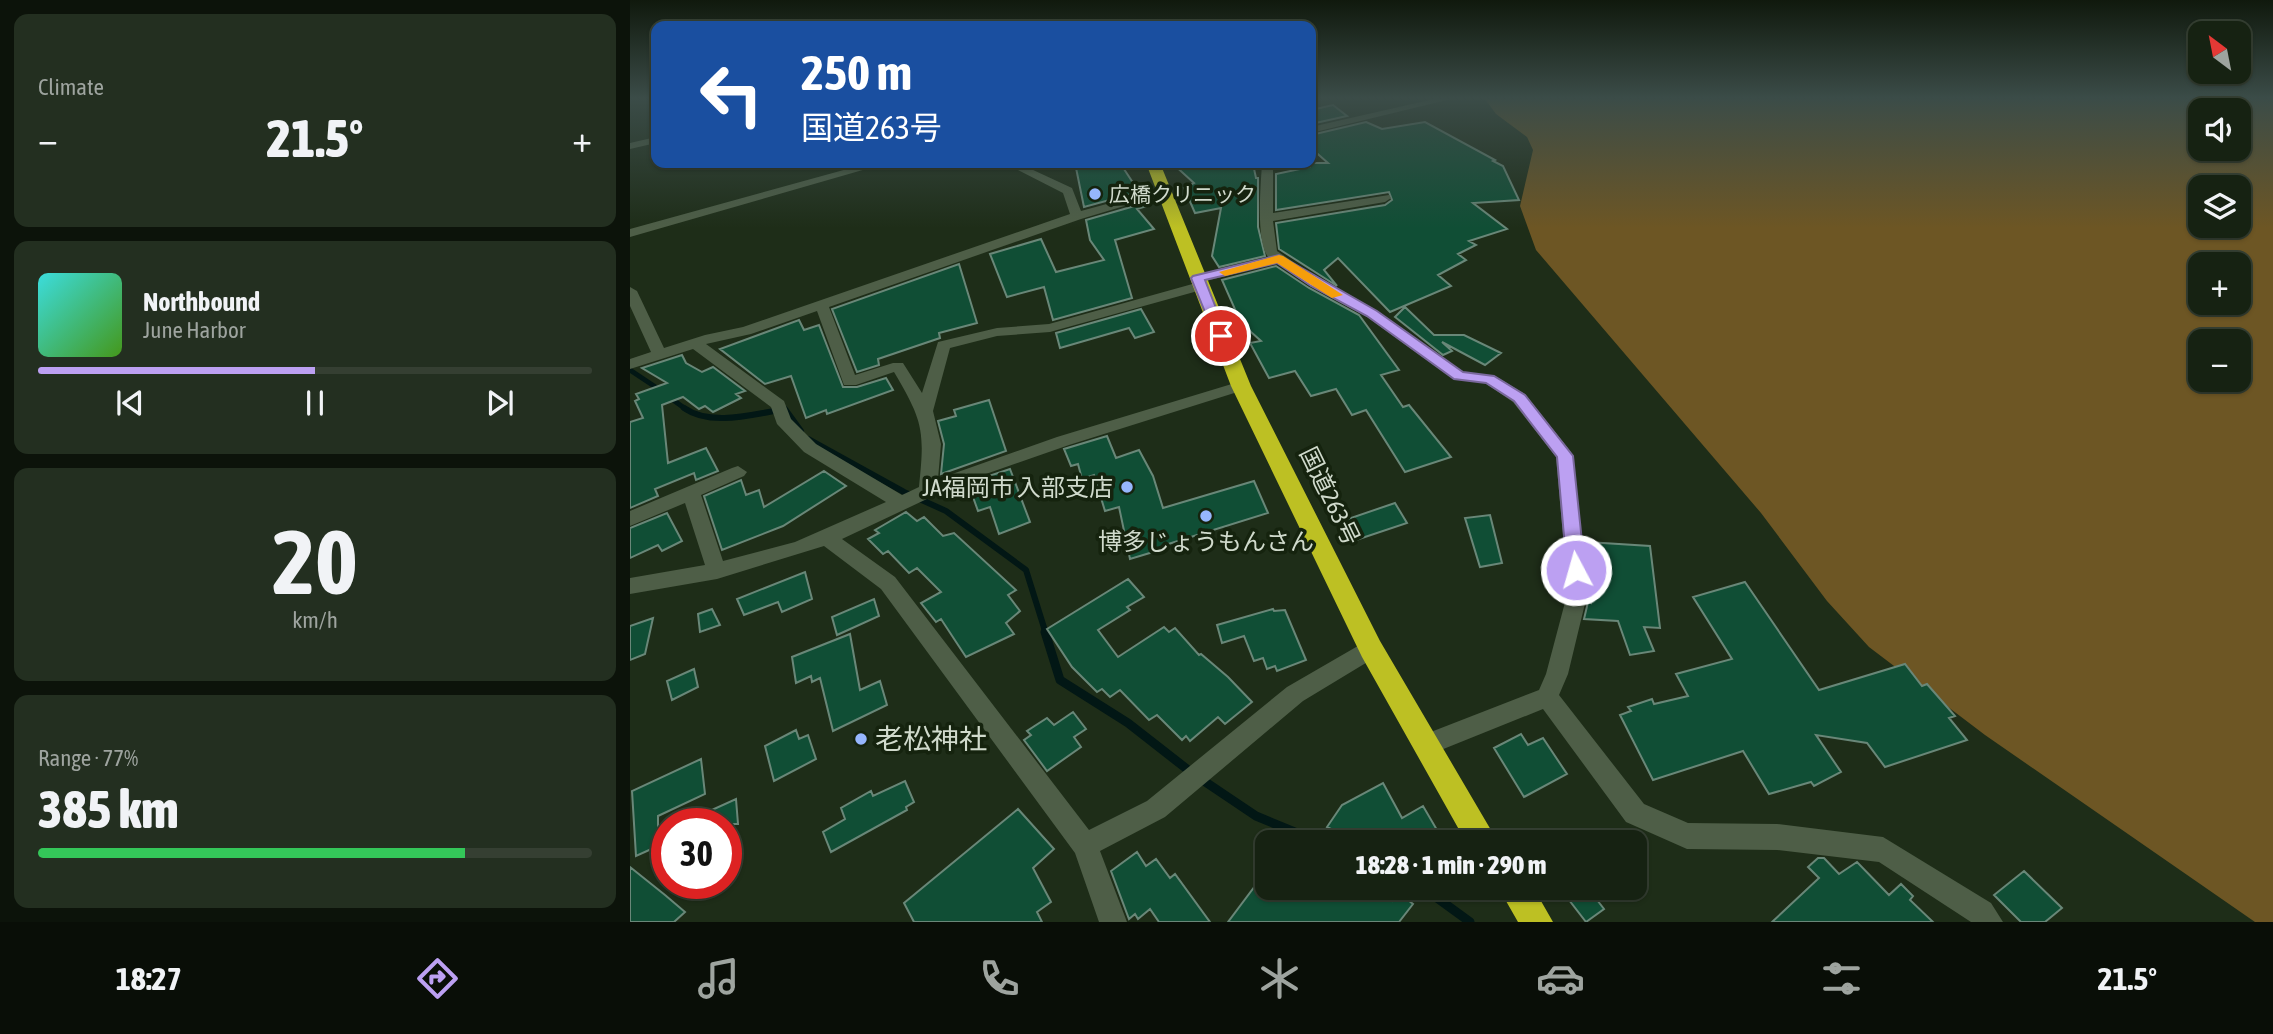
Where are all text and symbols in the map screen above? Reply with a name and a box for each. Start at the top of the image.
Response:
north arrow [2188,21,2250,84]
map controls [2188,21,2251,392]
text: 250 m [801,44,912,100]
icon: left [686,49,777,140]
text: Climate [38,74,104,100]
button: sound [2188,98,2251,161]
text: 21.5° [267,108,363,168]
text: 国道263号 [801,109,942,146]
text: − [38,117,58,160]
text: + [572,117,592,160]
button: layers [2188,175,2251,238]
place label: 広橋クリニック [1109,182,1256,206]
marker: 広橋クリニック [1087,186,1103,202]
button: + [2188,252,2251,315]
text: Northbound [143,287,260,317]
pin [1191,306,1251,366]
text: June Harbor [143,317,246,343]
icon: arrive [1202,317,1240,355]
button: − [2188,329,2251,392]
icon: previous [111,384,149,422]
icon: pause [296,384,334,422]
icon: next [481,384,519,422]
street label: 国道263号 [1295,443,1365,549]
place label: JA福岡市 入部支店 [922,474,1113,501]
marker: JA福岡市 入部支店 [1119,479,1135,495]
marker: 博多じょうもんさん [1198,508,1214,524]
text: 20 [272,509,358,613]
place label: 博多じょうもんさん [1098,528,1314,555]
position arrow [1539,533,1613,607]
text: km/h [292,607,338,633]
place label: 老松神社 [875,723,987,755]
marker: 老松神社 [853,731,869,747]
text: Range · 77% [38,745,138,771]
text: 385 km [38,779,179,839]
speed limit sign: 30 [651,808,742,899]
text: 18:28 · 1 min · 290 m [1356,850,1546,880]
icon: directions [413,954,462,1003]
icon: music [694,954,743,1003]
icon: phone [975,954,1024,1003]
icon: climate [1255,954,1304,1003]
icon: car [1536,954,1585,1003]
icon: filters [1817,954,1866,1003]
text: 18:27 [116,960,182,997]
text: 21.5° [2097,960,2157,997]

